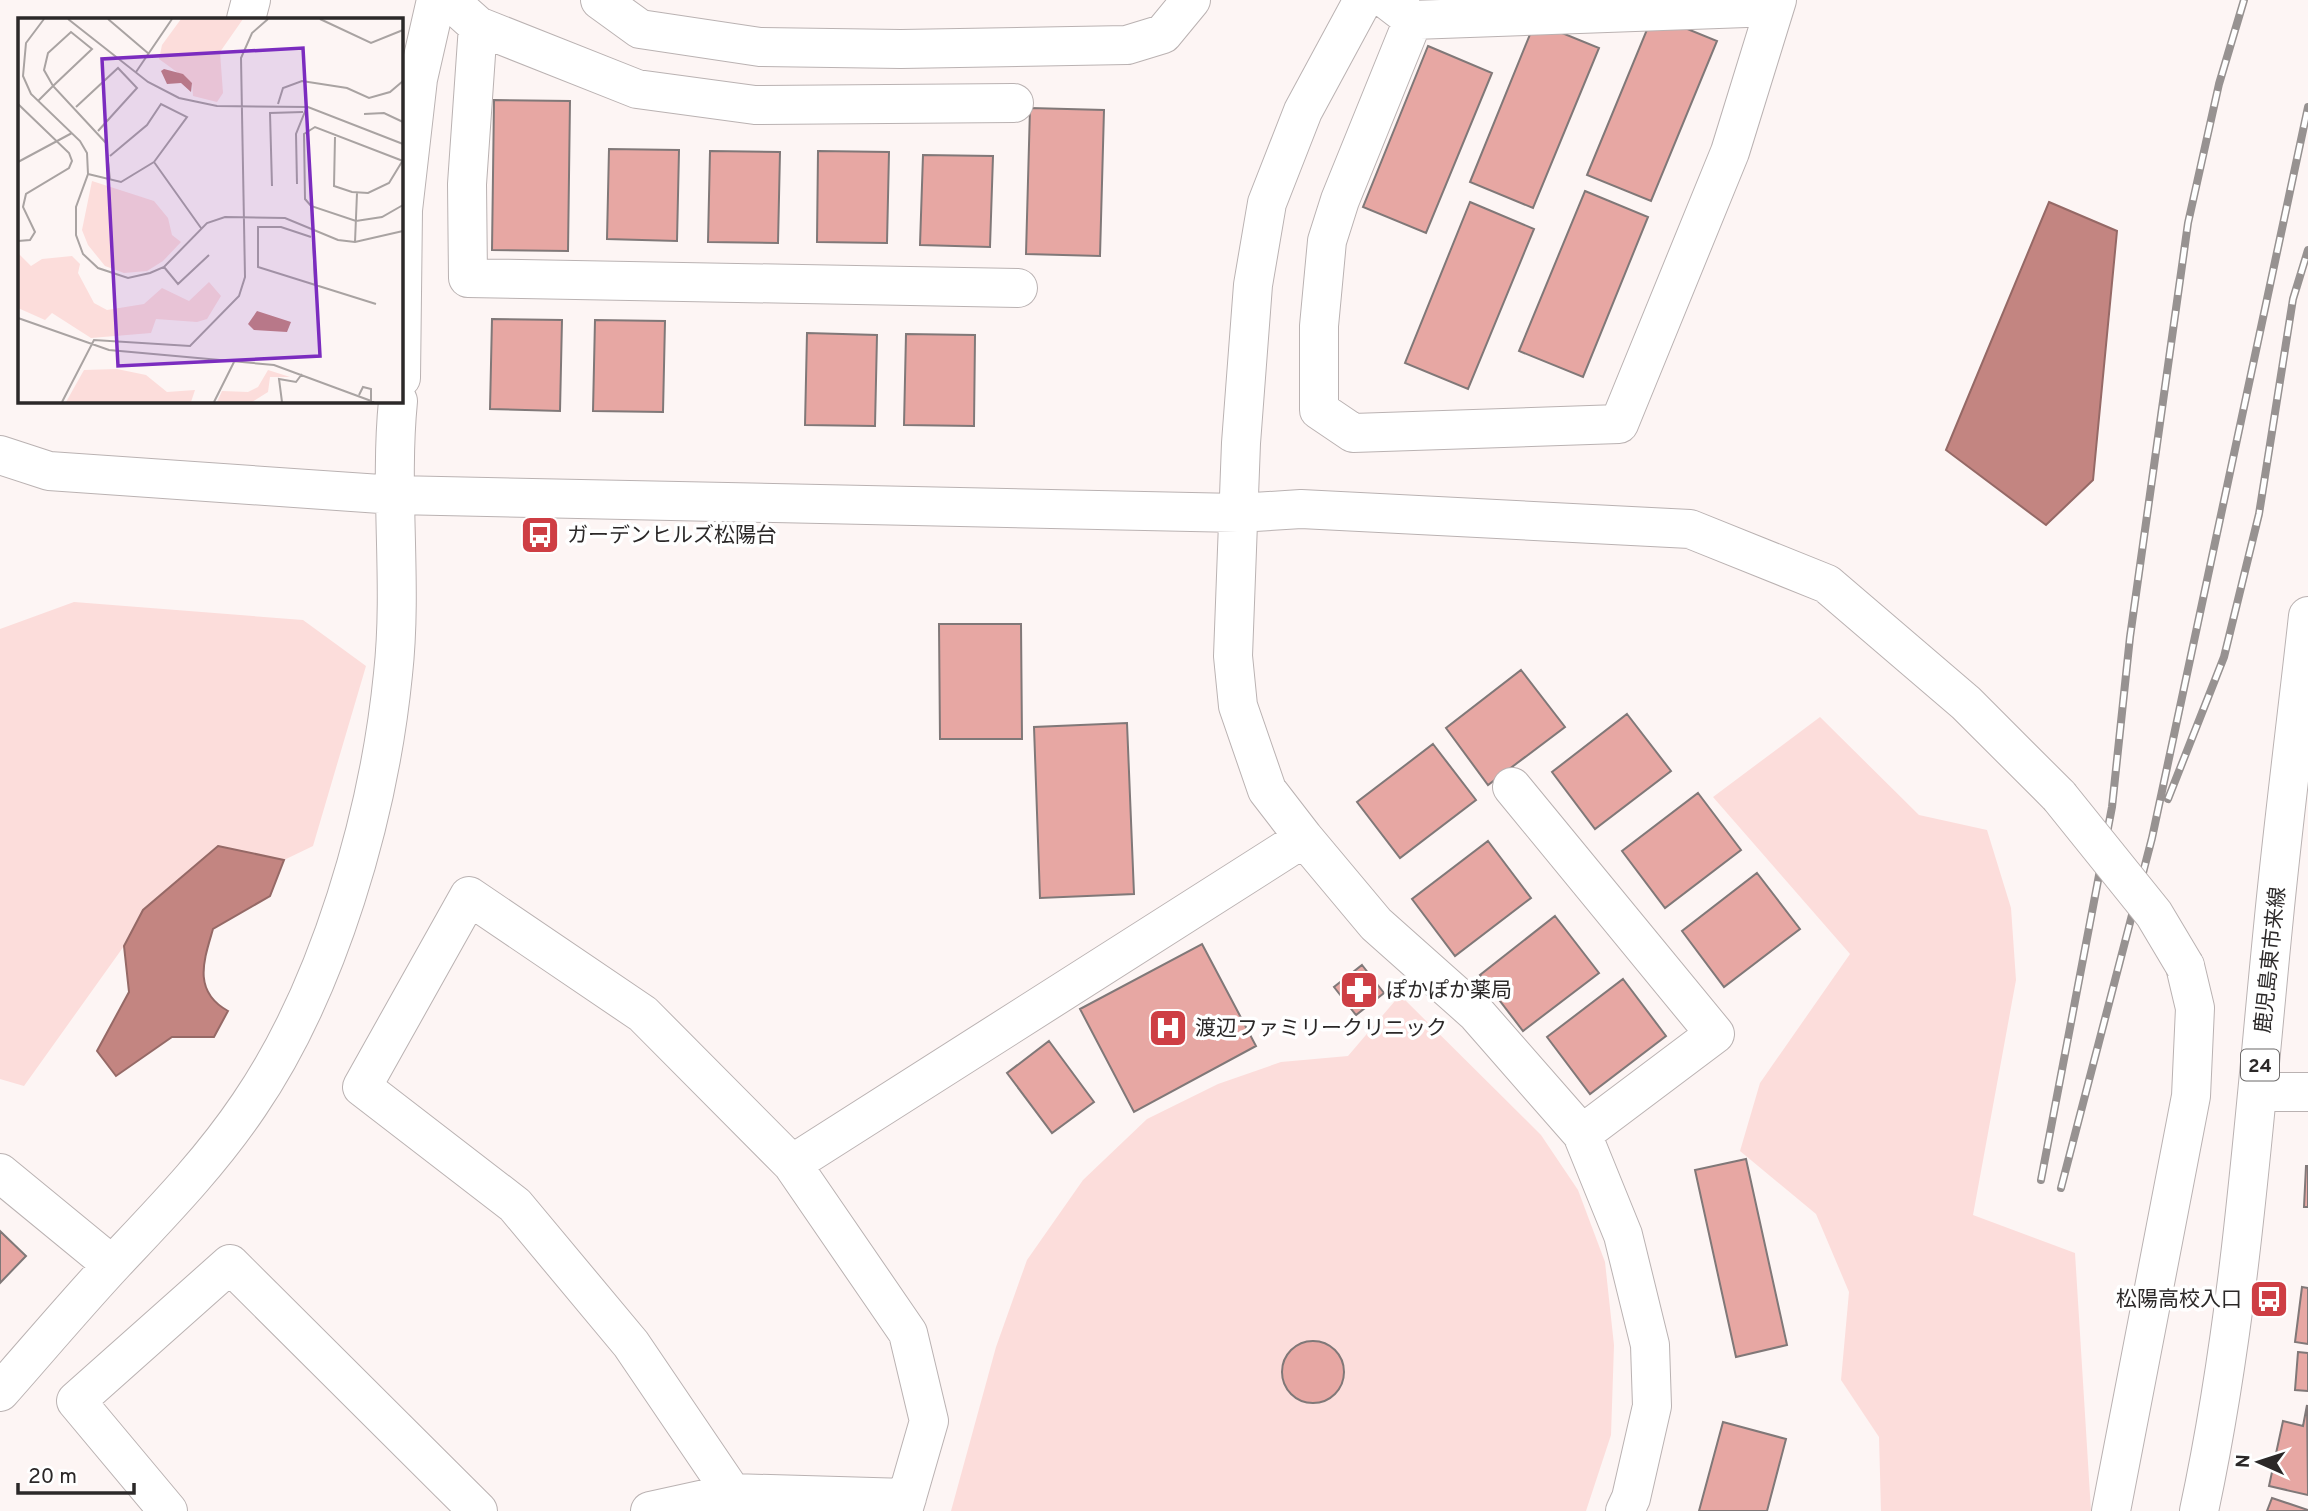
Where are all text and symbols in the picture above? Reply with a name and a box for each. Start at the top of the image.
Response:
inset map [18,18,402,402]
bus stop icon: ガーデンヒルズ松陽台 [519,514,561,556]
place label: ガーデンヒルズ松陽台 [567,523,777,550]
street label: 鹿児島東市来線 [2250,886,2293,1035]
pharmacy icon: ぽかぽか薬局 [1338,969,1380,1011]
place label: ぽかぽか薬局 [1386,978,1512,1005]
hospital icon: 渡辺ファミリークリニック [1147,1007,1189,1049]
place label: 渡辺ファミリークリニック [1195,1016,1447,1043]
road number: 24 [2241,1050,2279,1080]
bus stop icon: 松陽高校入口 [2248,1278,2290,1320]
place label: 松陽高校入口 [2116,1287,2242,1314]
north arrow [2224,1427,2294,1497]
scale bar [18,1452,133,1496]
text: N [2232,1454,2256,1469]
text: 20 m [28,1464,77,1491]

